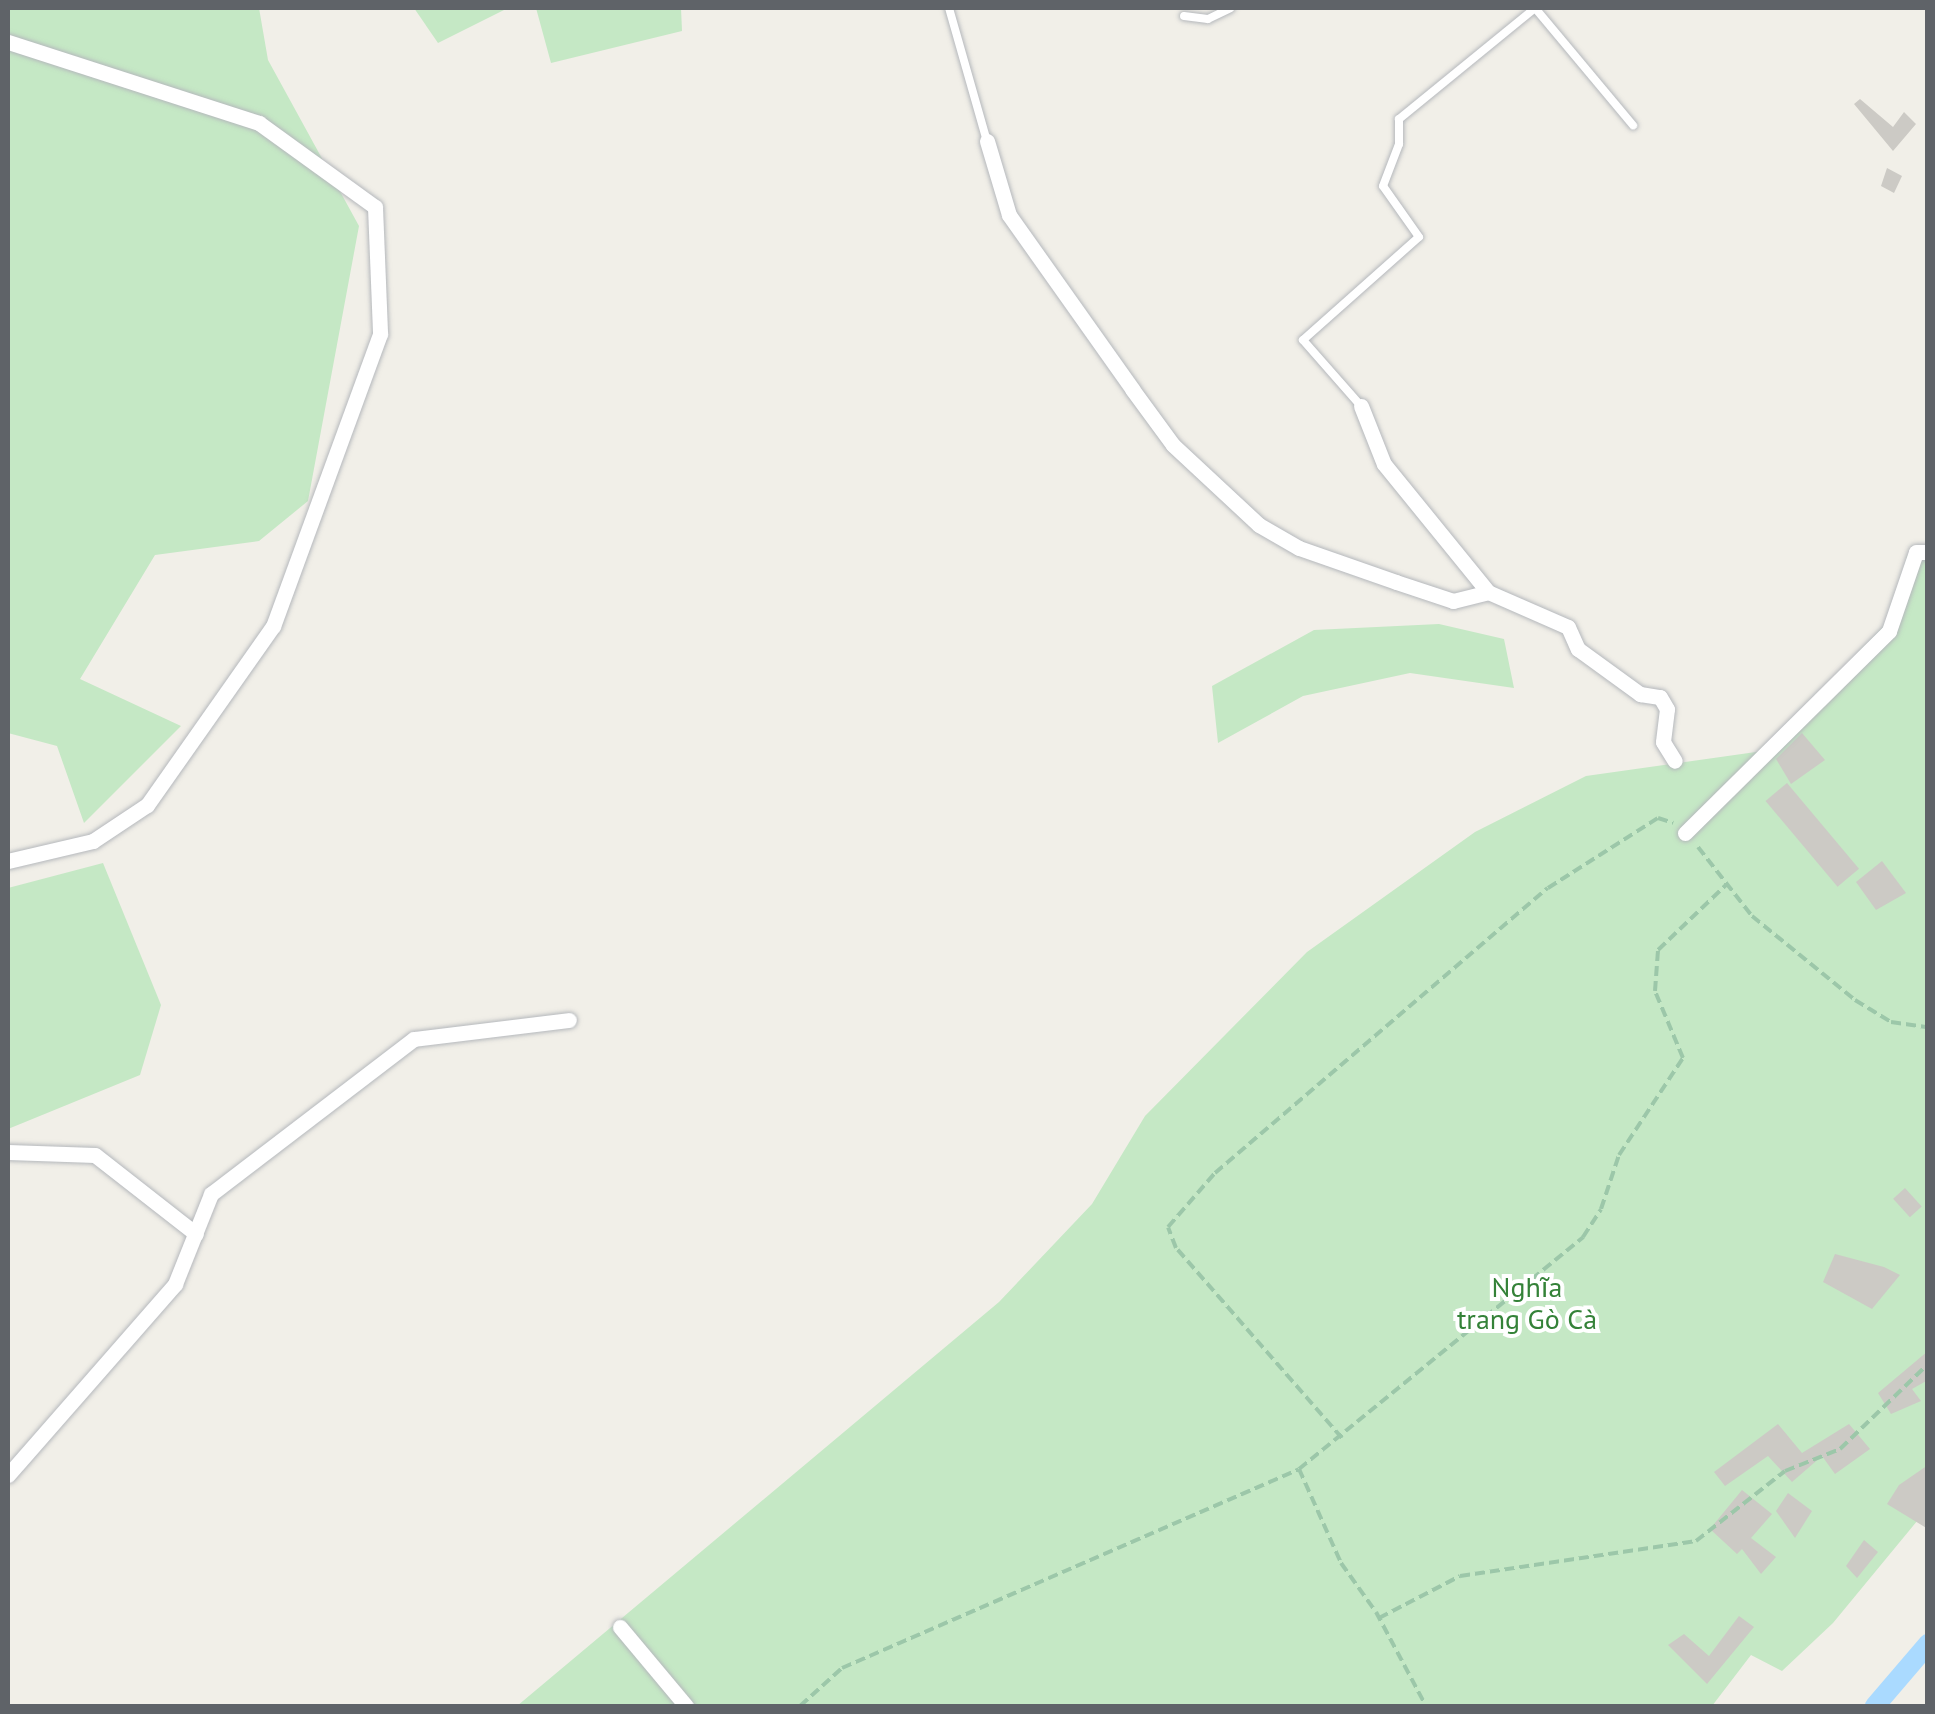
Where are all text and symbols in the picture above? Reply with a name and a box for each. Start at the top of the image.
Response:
park label: Nghĩa trang Gò Cà [1457,1270,1597,1336]

